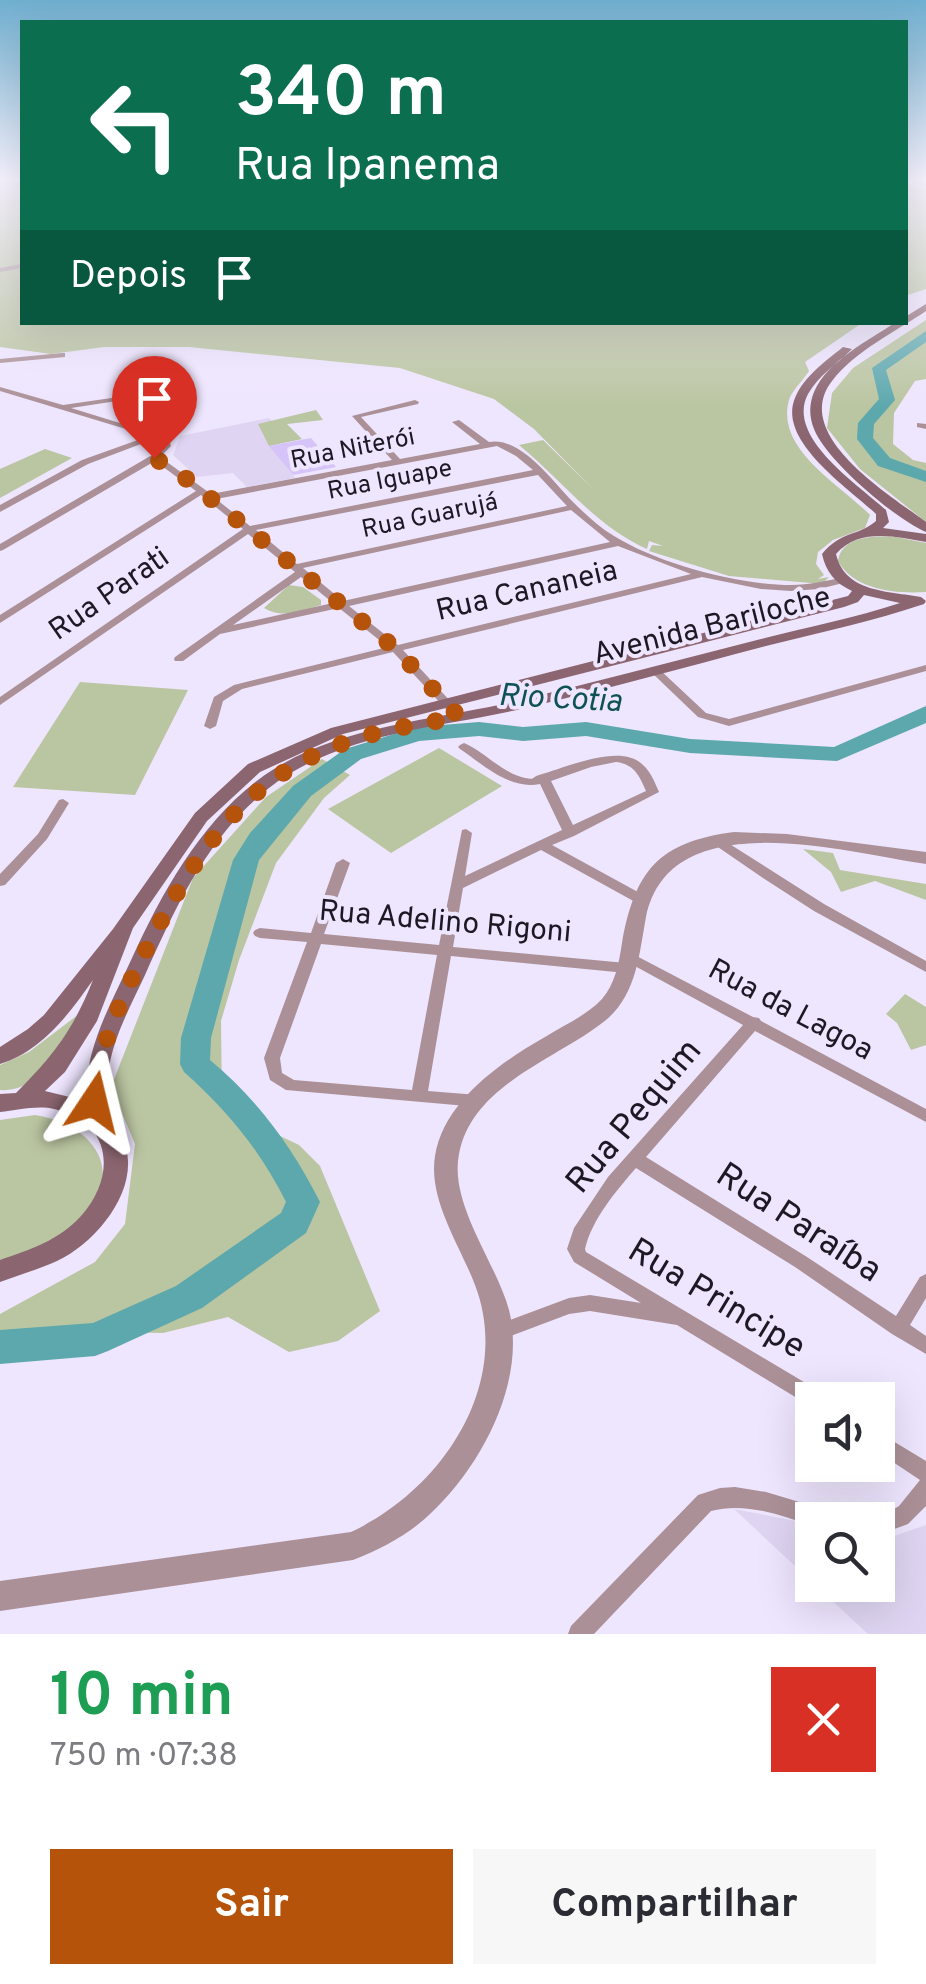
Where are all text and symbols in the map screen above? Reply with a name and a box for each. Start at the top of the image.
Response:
text: 340 m [235,52,447,141]
icon: left [70,60,200,190]
text: Rua Ipanema [235,139,500,196]
icon: arrive [207,250,262,305]
text: Depois [70,253,187,302]
pin [112,356,197,459]
icon: arrive [127,371,182,426]
street label: Rua Niterói [288,422,418,478]
street label: Rua Iguape [325,453,455,509]
street label: Rua Guarujá [359,487,501,547]
street label: Rua Parati [43,540,177,650]
street label: Rua Cananeia [433,553,621,631]
street label: Avenida Bariloche [589,580,835,674]
water label: Rio Cotia [497,677,623,723]
street label: Rua Adelino Rigoni [317,894,573,952]
street label: Rua da Lagoa [701,952,879,1070]
street label: Rua Pequim [557,1031,713,1203]
position arrow [42,1050,146,1154]
street label: Rua Paraíba [707,1154,889,1294]
street label: Rua Principe [619,1230,813,1370]
map controls [795,1382,895,1602]
button: sound [795,1382,895,1482]
button: search [795,1502,895,1602]
text: 10 min [50,1661,234,1737]
button: close [771,1667,876,1772]
text: 750 m · 07:38 [50,1737,238,1777]
button: Sair [50,1849,453,1964]
button: Compartilhar [473,1849,876,1964]

